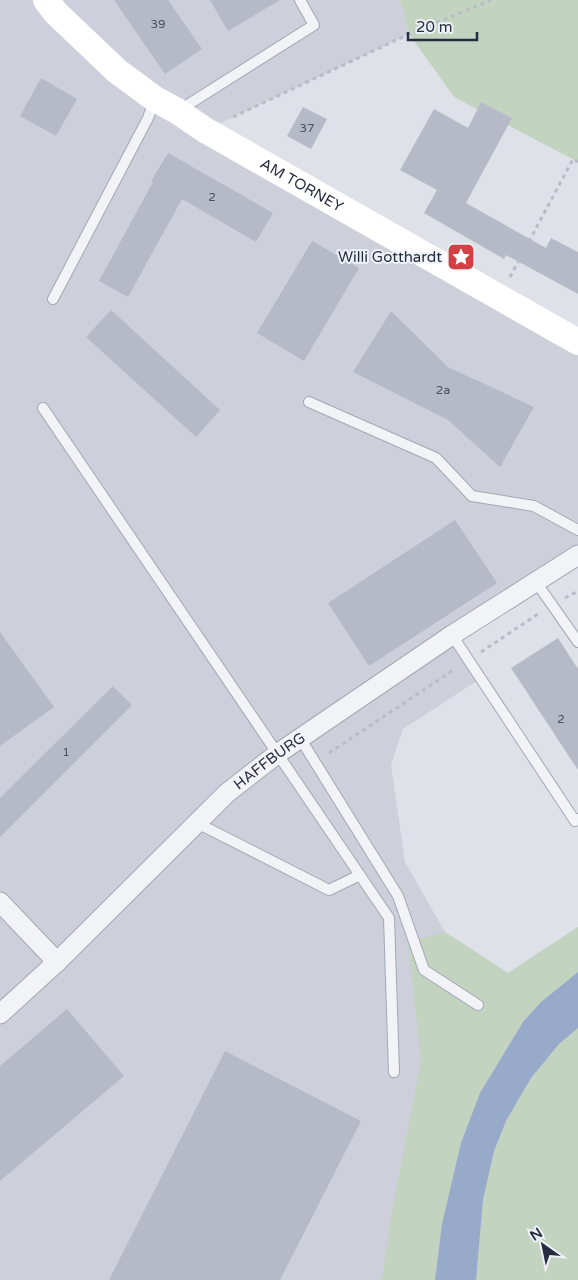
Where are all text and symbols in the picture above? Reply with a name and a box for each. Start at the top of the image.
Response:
scale bar [408,10,477,42]
house number: 39 [150,17,166,31]
text: 20 m [416,18,453,36]
house number: 37 [299,121,315,135]
street label: AM TORNEY [257,154,347,216]
house number: 2 [208,190,216,204]
place icon: Willi Gotthardt [446,242,476,272]
place label: Willi Gotthardt [338,248,442,266]
house number: 2a [436,383,450,397]
house number: 2 [557,712,565,726]
street label: HAFFBURG [230,729,309,793]
house number: 1 [62,745,70,759]
north arrow [518,1220,568,1270]
text: N [527,1224,546,1245]

